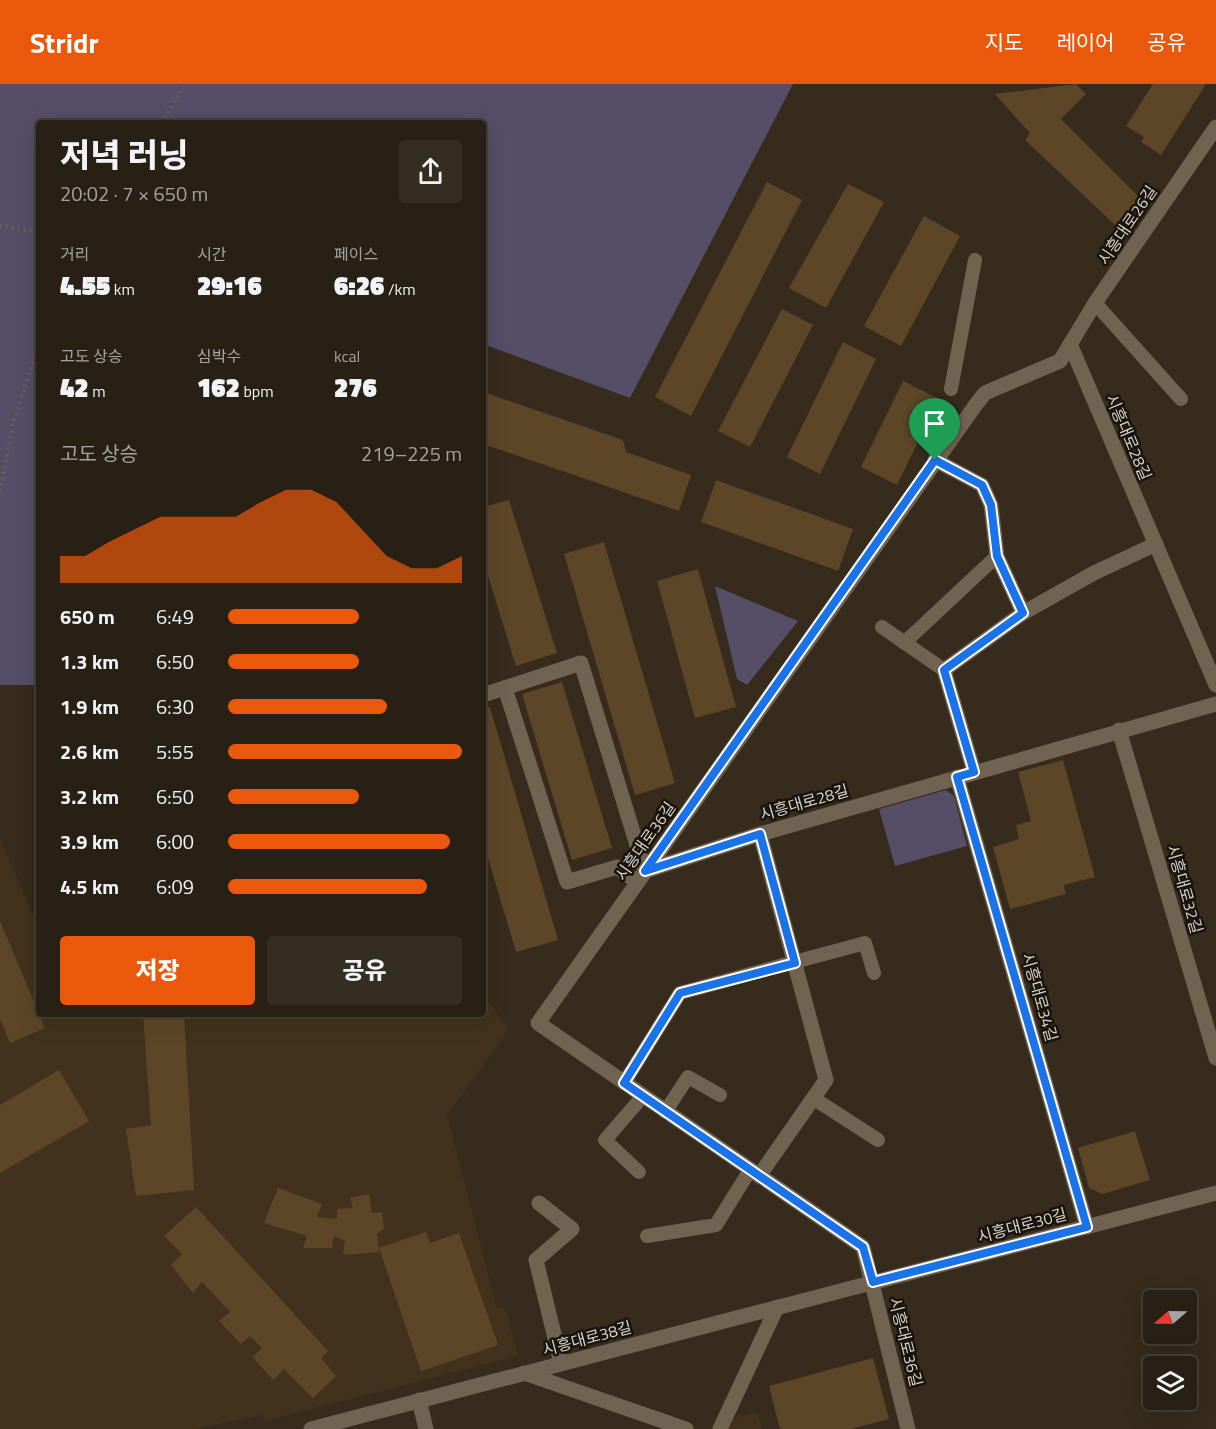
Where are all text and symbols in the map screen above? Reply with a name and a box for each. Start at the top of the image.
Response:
text: Stridr [30,21,99,64]
text: 지도 [985,26,1023,58]
text: 레이어 [1056,26,1114,58]
text: 공유 [1147,26,1186,58]
text: 저녁 러닝 [60,130,189,180]
button: share [399,140,462,203]
text: 20:02 · 7 × 650 m [60,178,208,209]
street label: 시흥대로26길 [1091,180,1163,270]
text: 거리 [60,242,89,266]
text: 시간 [197,242,226,266]
text: 페이스 [334,242,378,266]
text: 4.55 [60,266,110,305]
text: 29:16 [197,266,262,305]
text: 6:26 [334,266,384,305]
text: km [110,277,135,301]
text: /km [384,277,416,301]
text: 고도 상승 [60,344,122,368]
text: 심박수 [197,344,241,368]
text: kcal [334,344,360,368]
text: 42 [60,368,89,407]
text: 162 [197,368,240,407]
text: 276 [334,368,377,407]
text: m [89,379,106,403]
text: bpm [240,379,274,403]
street label: 시흥대로28길 [1100,390,1158,484]
pin [909,398,960,460]
icon: arrive [918,407,951,440]
text: 고도 상승 [60,438,138,469]
text: 219–225 m [361,438,462,469]
text: 650 m [60,601,115,632]
text: 6:49 [156,601,194,632]
text: 1.3 km [60,646,119,677]
text: 6:50 [156,646,194,677]
text: 1.9 km [60,691,119,722]
text: 6:30 [156,691,194,722]
text: 2.6 km [60,736,119,767]
text: 5:55 [156,736,194,767]
street label: 시흥대로28길 [757,778,851,826]
text: 3.2 km [60,781,119,812]
text: 6:50 [156,781,194,812]
street label: 시흥대로36길 [609,797,681,885]
text: 3.9 km [60,826,119,857]
text: 6:00 [156,826,194,857]
street label: 시흥대로32길 [1161,842,1209,936]
text: 4.5 km [60,871,119,902]
text: 6:09 [156,871,194,902]
button: 저장 [60,936,255,1005]
button: 공유 [267,936,462,1005]
street label: 시흥대로34길 [1016,950,1064,1044]
street label: 시흥대로30길 [975,1202,1069,1248]
north arrow [1143,1290,1197,1344]
map controls [1143,1290,1197,1410]
street label: 시흥대로36길 [883,1295,929,1389]
street label: 시흥대로38길 [540,1315,634,1361]
button: layers [1143,1356,1197,1410]

